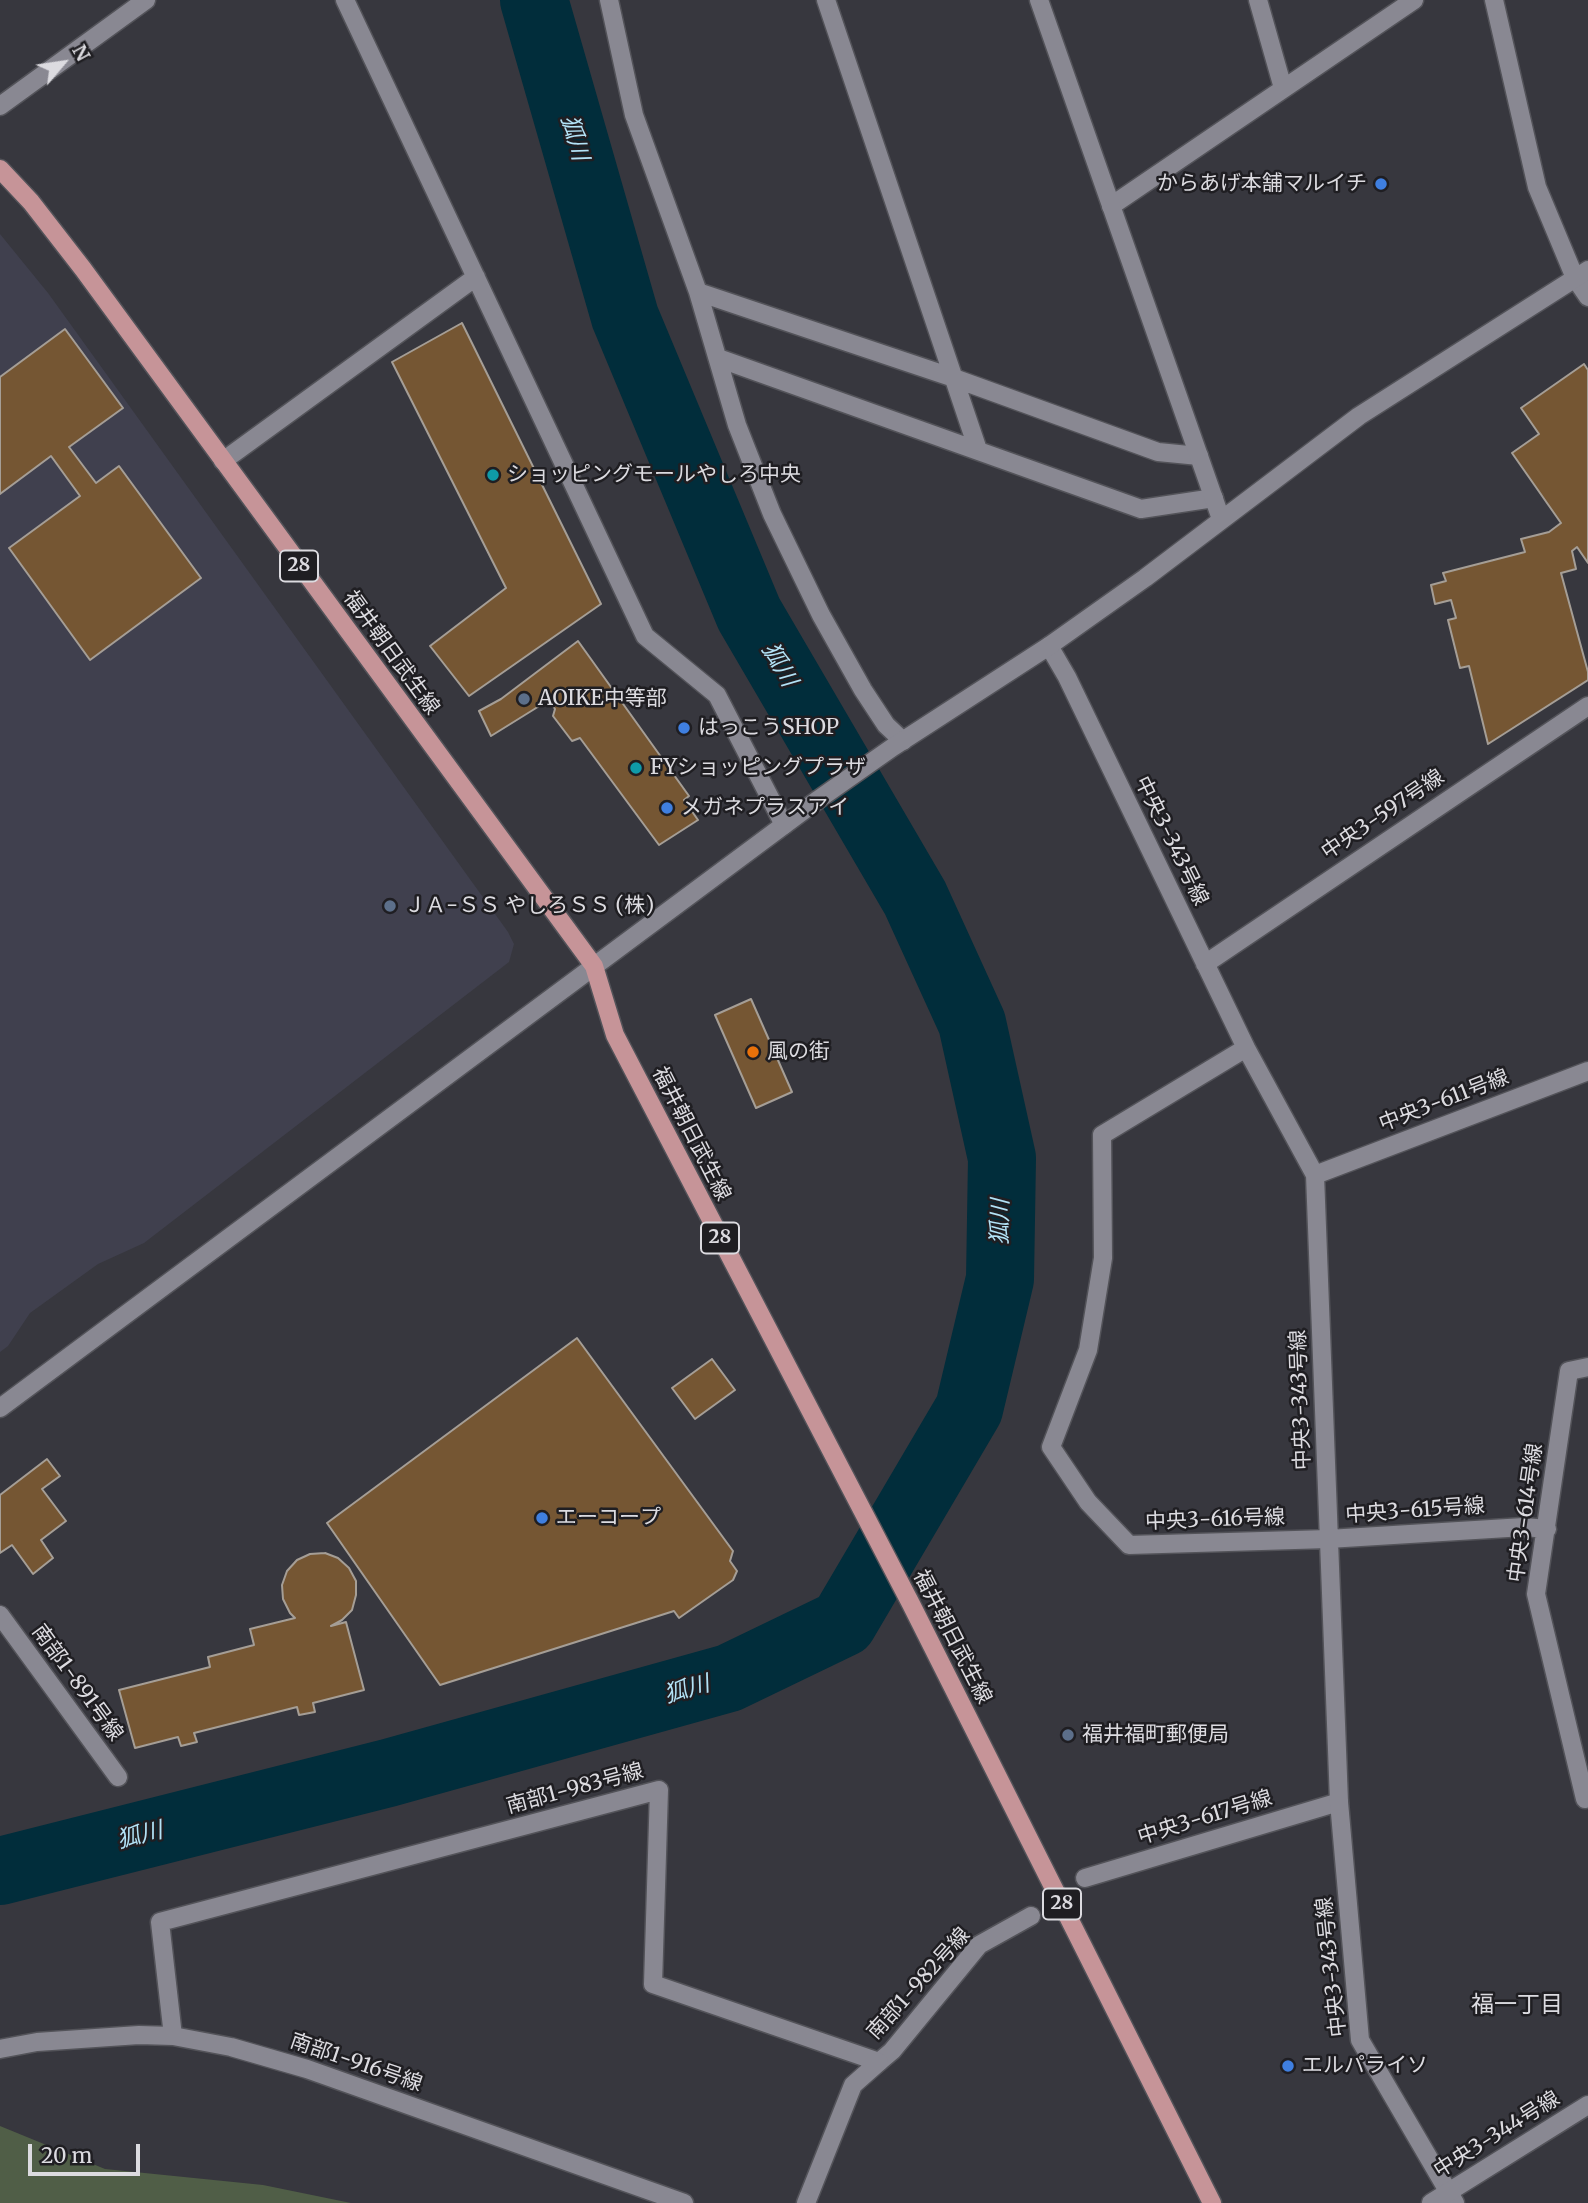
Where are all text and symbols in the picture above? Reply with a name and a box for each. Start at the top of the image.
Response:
north arrow [28,28,98,98]
text: N [67,40,95,65]
water label: 狐川 [554,112,594,164]
place label: からあげ本舗マルイチ [1157,171,1367,197]
marker: からあげ本舗マルイチ [1373,176,1389,192]
place label: ショッピングモールやしろ中央 [507,462,801,488]
marker: ショッピングモールやしろ中央 [485,467,501,483]
road number: 28 [280,551,318,582]
street label: 福井朝日武生線 [338,586,444,720]
water label: 狐川 [756,638,802,692]
place label: AOIKE中等部 [538,686,667,712]
marker: AOIKE中等部 [516,691,532,707]
place label: はっこうSHOP [698,715,839,741]
marker: はっこうSHOP [676,720,692,736]
place label: FYショッピングプラザ [650,755,866,781]
marker: FYショッピングプラザ [628,760,644,776]
street label: 中央3-597号線 [1317,765,1449,865]
street label: 中央3-343号線 [1129,772,1213,910]
place label: メガネプラスアイ [681,795,849,821]
marker: メガネプラスアイ [659,800,675,816]
place label: ＪＡ-ＳＳ やしろＳＳ (株) [404,893,654,919]
marker: ＪＡ-ＳＳ やしろＳＳ (株) [382,898,398,914]
place label: 風の街 [767,1039,830,1065]
marker: 風の街 [745,1044,761,1060]
street label: 福井朝日武生線 [646,1063,736,1205]
street label: 中央3-611号線 [1375,1065,1513,1137]
water label: 狐川 [987,1199,1015,1245]
road number: 28 [701,1222,739,1254]
street label: 中央3-343号線 [1286,1329,1316,1471]
street label: 中央3-614号線 [1504,1442,1548,1584]
street label: 中央3-615号線 [1344,1494,1486,1528]
place label: エーコープ [556,1505,661,1531]
street label: 中央3-616号線 [1145,1505,1285,1535]
marker: エーコープ [534,1510,550,1526]
street label: 福井朝日武生線 [907,1566,997,1708]
street label: 南部1-891号線 [26,1620,128,1746]
water label: 狐川 [661,1670,713,1710]
place label: 福井福町郵便局 [1082,1722,1229,1748]
marker: 福井福町郵便局 [1060,1727,1076,1743]
street label: 南部1-983号線 [504,1759,646,1819]
street label: 中央3-617号線 [1135,1786,1275,1850]
water label: 狐川 [114,1817,166,1855]
road number: 28 [1043,1888,1081,1920]
street label: 中央3-343号線 [1312,1896,1352,2038]
street label: 南部1-982号線 [862,1923,976,2045]
district label: 福一丁目 [1471,1991,1563,2019]
street label: 南部1-916号線 [287,2029,425,2097]
place label: エルパライソ [1302,2053,1428,2079]
marker: エルパライソ [1280,2058,1296,2074]
street label: 中央3-344号線 [1430,2086,1564,2184]
scale bar [32,2130,144,2174]
text: 20 m [41,2142,92,2169]

